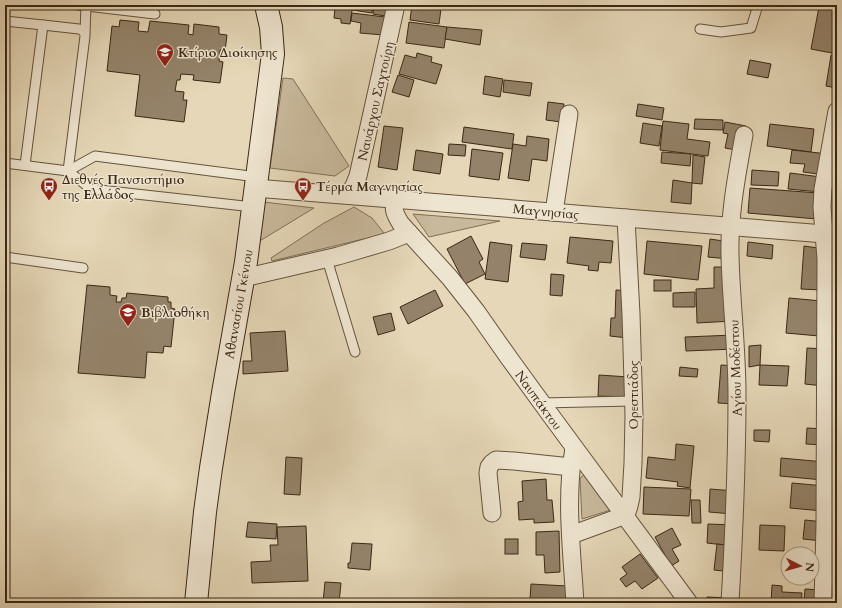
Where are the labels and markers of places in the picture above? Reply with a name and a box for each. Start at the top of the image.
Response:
school or university icon: Κτίριο Διοίκησης [155,42,175,67]
place label: Κτίριο Διοίκησης [178,44,278,62]
place label: Διεθνές Πανσιστήμιο της Ελλάδος [62,171,185,204]
bus stop icon: Διεθνές Πανσιστήμιο της Ελλάδος [39,176,59,201]
bus stop icon: Τέρμα Μαγνησίας [293,176,313,201]
place label: Τέρμα Μαγνησίας [316,178,423,196]
school or university icon: Βιβλιοθήκη [118,302,138,327]
place label: Βιβλιοθήκη [141,304,209,322]

